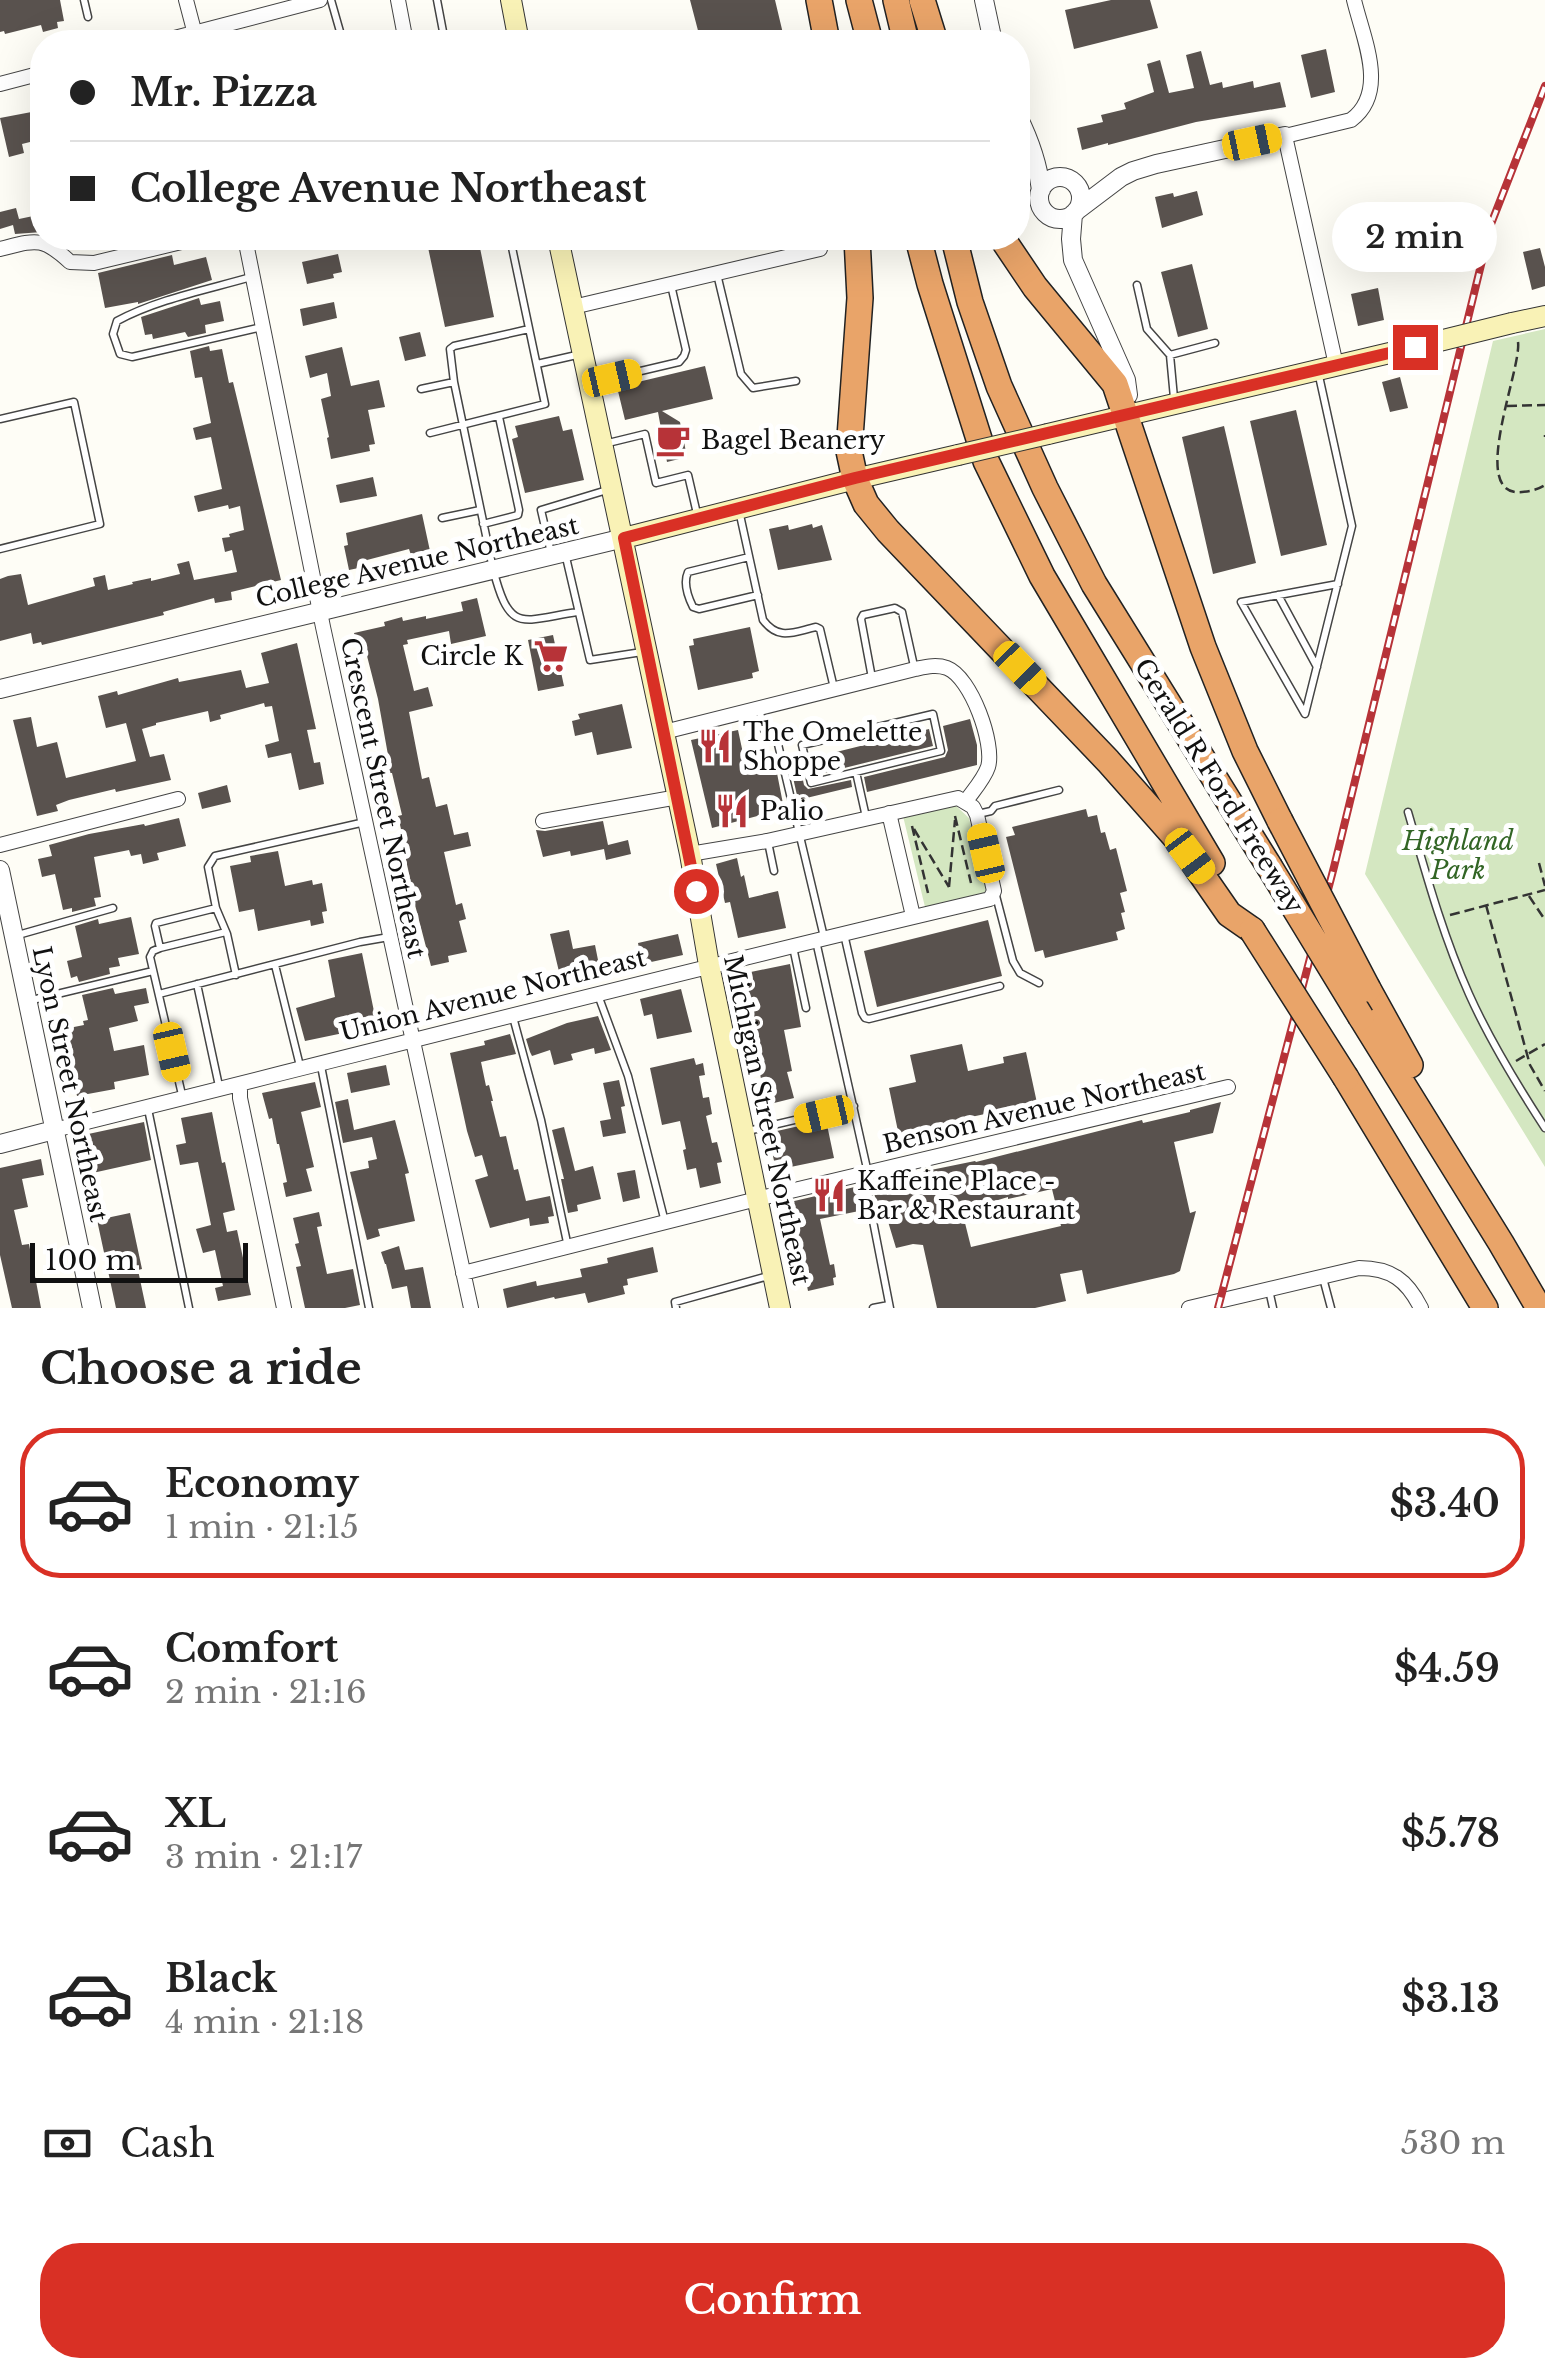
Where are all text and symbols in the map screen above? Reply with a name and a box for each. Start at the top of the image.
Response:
text: Mr. Pizza [130,69,317,116]
car [1220,121,1284,163]
text: College Avenue Northeast [130,165,647,212]
callout: 2 min [1332,202,1498,272]
text: 2 min [1365,217,1464,257]
route end [1393,325,1438,370]
car [579,357,645,399]
cafe icon: Bagel Beanery [654,421,692,459]
place label: Bagel Beanery [701,425,885,456]
street label: College Avenue Northeast [253,510,582,614]
street label: Crescent Street Northeast [334,635,432,962]
car [988,636,1052,700]
supermarket icon: Circle K [532,637,570,675]
place label: Circle K [420,641,524,672]
street label: Gerald R Ford Freeway [1128,653,1310,919]
place label: The Omelette Shoppe [743,717,922,777]
restaurant icon: The Omelette Shoppe [696,727,734,765]
restaurant icon: Palio [713,792,751,830]
place label: Palio [760,796,824,827]
car [965,820,1007,886]
car [1160,823,1220,889]
park label: Highland Park [1401,826,1514,886]
route start [674,869,719,914]
street label: Union Avenue Northeast [337,942,650,1048]
street label: Lyon Street Northeast [26,944,114,1225]
street label: Michigan Street Northeast [717,952,817,1288]
car [151,1019,193,1085]
street label: Benson Avenue Northeast [880,1056,1209,1160]
car [791,1093,857,1135]
place label: Kaffeine Place - Bar & Restaurant [857,1166,1076,1226]
restaurant icon: Kaffeine Place - Bar & Restaurant [810,1176,848,1214]
scale bar [30,1238,248,1282]
text: 100 m [45,1243,136,1278]
text: Choose a ride [40,1340,362,1396]
icon: car [45,1458,135,1548]
text: Economy [165,1460,359,1507]
text: $3.40 [1389,1480,1500,1527]
text: 1 min · 21:15 [165,1507,359,1547]
icon: car [45,1623,135,1713]
text: Comfort [165,1625,338,1672]
text: $4.59 [1394,1645,1500,1692]
text: 2 min · 21:16 [165,1672,367,1712]
icon: car [45,1788,135,1878]
text: XL [165,1790,226,1837]
text: $5.78 [1401,1810,1500,1857]
text: 3 min · 21:17 [165,1837,362,1877]
icon: car [45,1953,135,2043]
text: Black [165,1955,277,2002]
text: $3.13 [1401,1975,1500,2022]
text: 4 min · 21:18 [165,2002,364,2042]
icon: cash [40,2116,95,2171]
text: Cash [120,2120,215,2167]
text: 530 m [1401,2123,1505,2163]
button: Confirm [40,2243,1505,2358]

